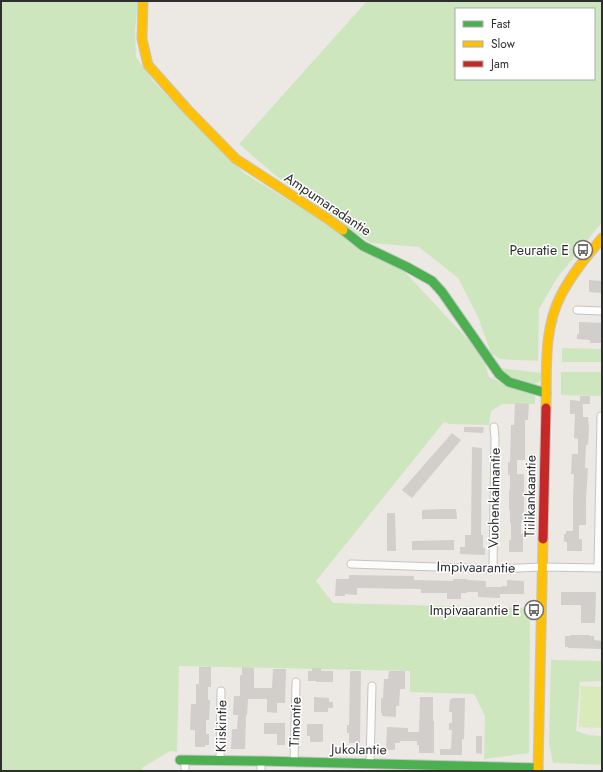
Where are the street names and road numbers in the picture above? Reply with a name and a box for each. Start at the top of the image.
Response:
street label: Ampumaradantie [281,167,375,241]
street label: Vuohenkalmantie [483,448,505,548]
street label: Tiilikankaantie [519,455,541,537]
street label: Impivaarantie [436,556,516,578]
street label: Timontie [284,697,306,747]
street label: Kiiskintie [211,700,231,752]
street label: Jukolantie [329,738,387,759]

